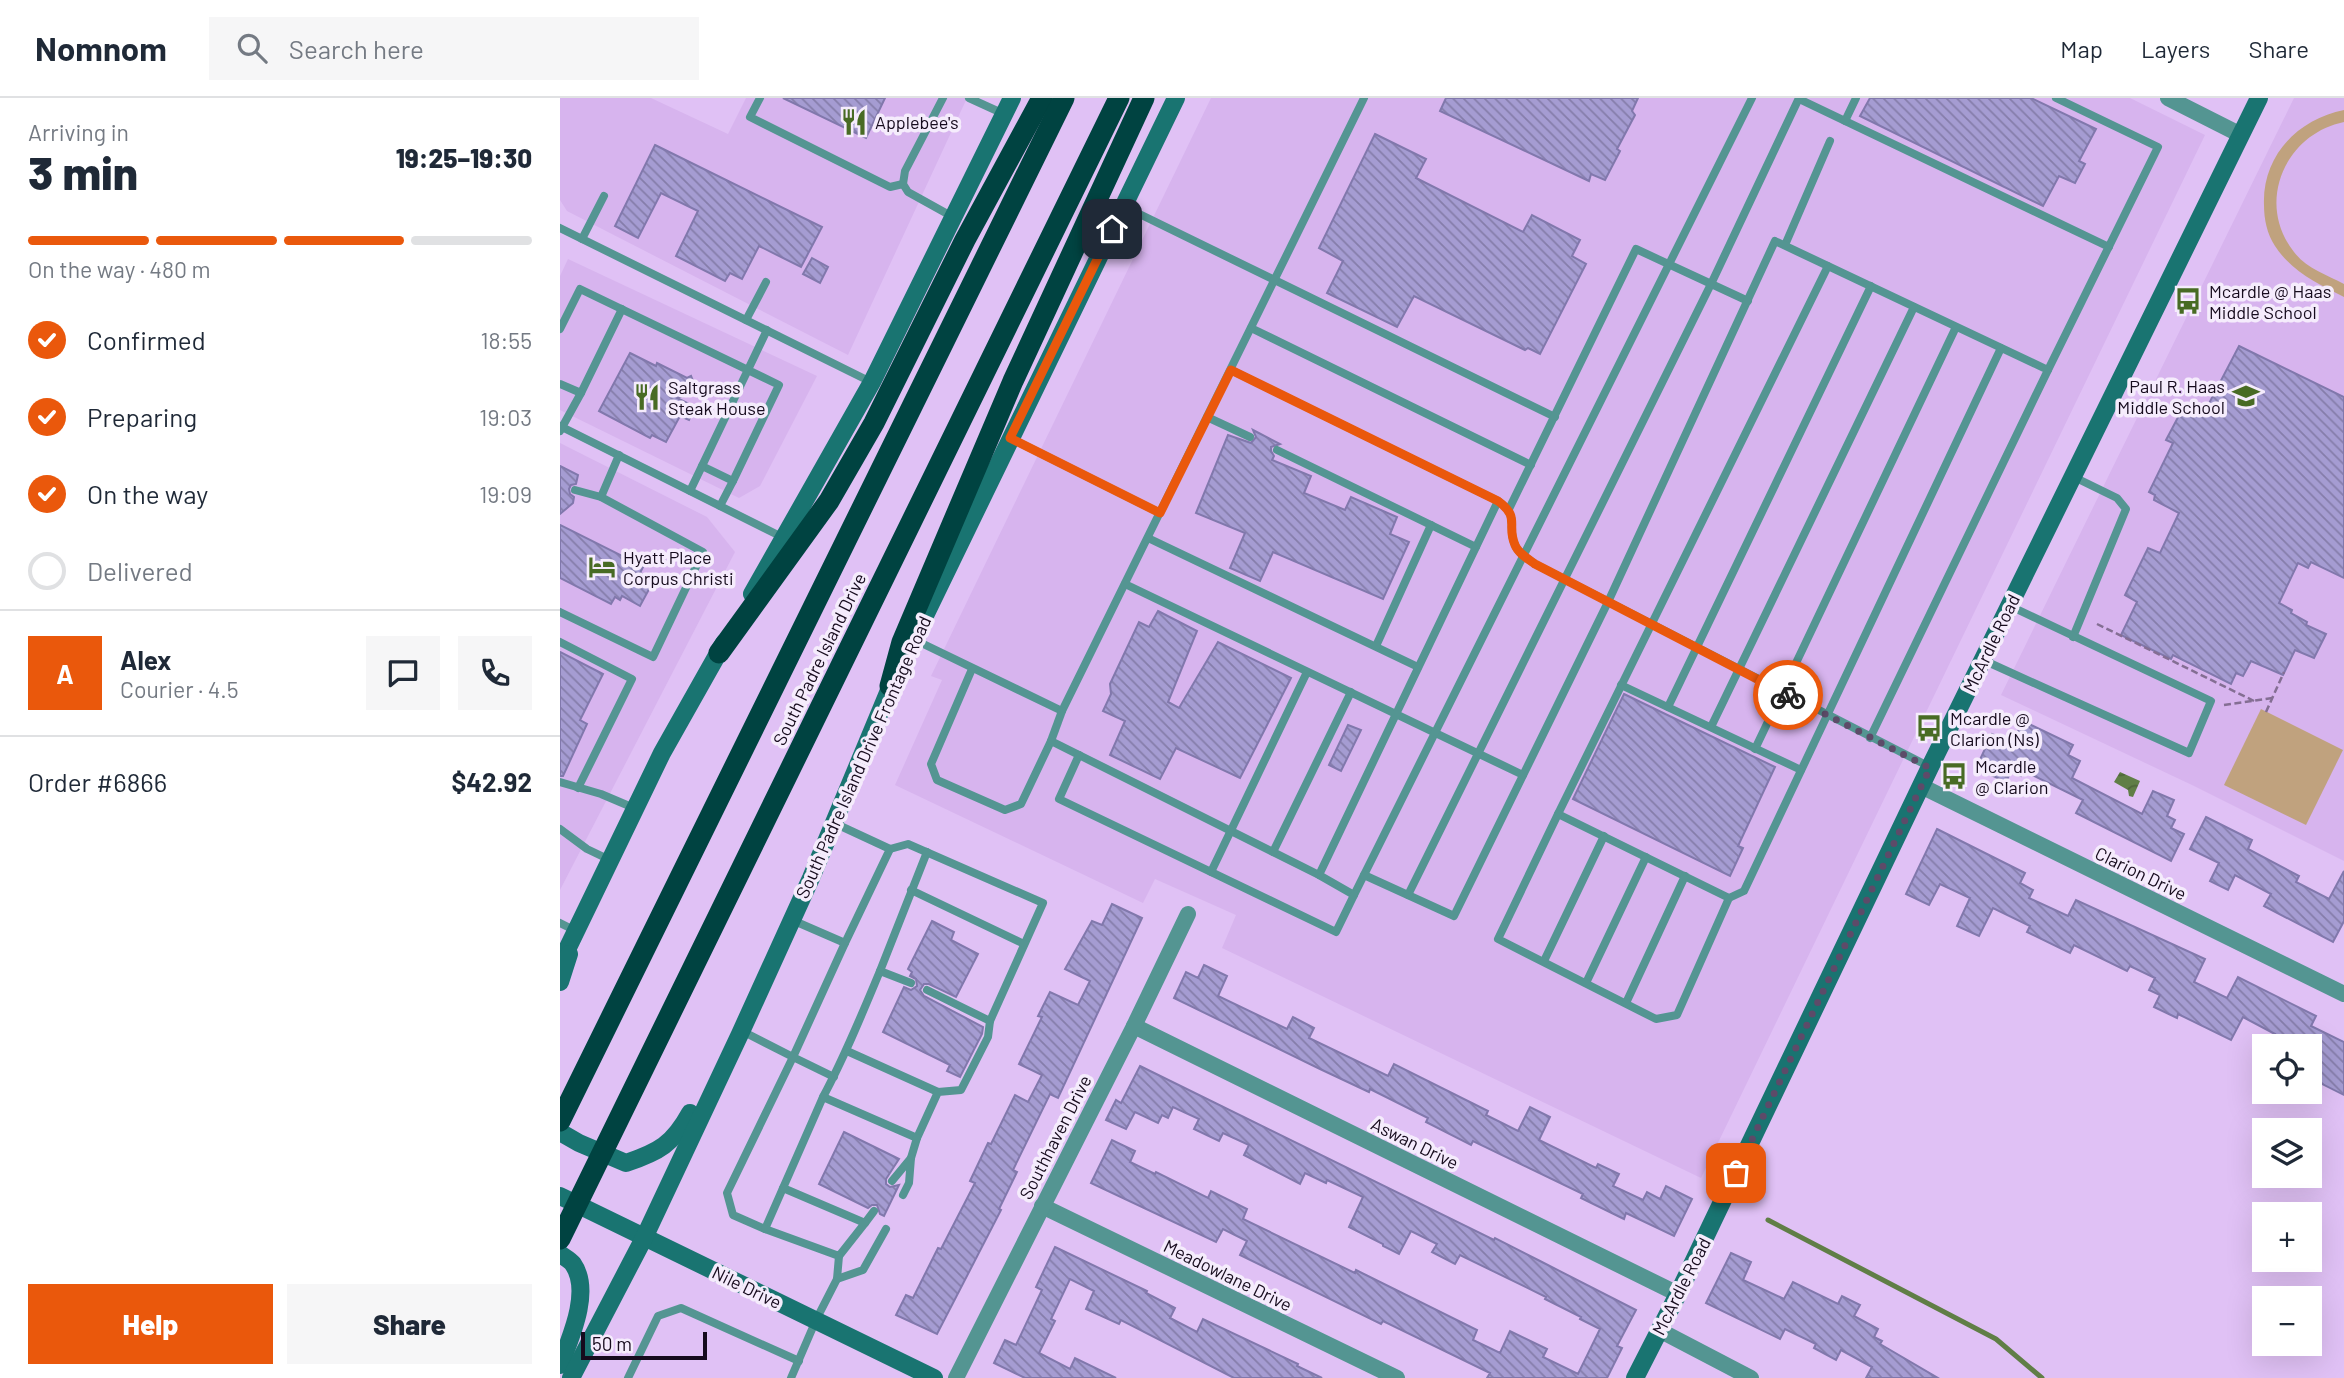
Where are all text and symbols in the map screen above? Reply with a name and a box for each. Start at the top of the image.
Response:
search box [209,17,699,80]
text: Nomnom [35,28,167,68]
icon: search [233,29,271,67]
text: Search here [289,33,424,64]
text: Map [2060,34,2103,63]
text: Layers [2141,34,2210,63]
text: Share [2248,34,2309,63]
restaurant icon: Applebee's [839,107,869,137]
place label: Applebee's [875,111,959,133]
text: Arriving in [28,118,129,146]
text: 19:25–19:30 [396,142,532,173]
text: 3 min [28,144,138,199]
pin [1082,199,1142,259]
icon: home [1093,210,1131,248]
text: On the way · 480 m [28,255,211,283]
place label: Mcardle @ Haas Middle School [2209,280,2331,323]
bus stop icon: Mcardle @ Haas Middle School [2173,286,2203,316]
icon: check [28,321,66,359]
text: Confirmed [87,324,206,355]
text: 18:55 [481,326,532,354]
place label: Paul R. Haas Middle School [2117,375,2225,418]
place label: Saltgrass Steak House [668,376,766,419]
school or university icon: Paul R. Haas Middle School [2231,381,2261,411]
restaurant icon: Saltgrass Steak House [632,382,662,412]
icon: check [28,398,66,436]
text: Preparing [87,401,197,432]
text: 19:03 [479,403,532,431]
icon: check [28,475,66,513]
text: On the way [87,478,208,509]
text: 19:09 [479,480,532,508]
place label: Hyatt Place Corpus Christi [623,546,734,589]
hotel icon: Hyatt Place Corpus Christi [587,552,617,582]
text: Delivered [87,555,193,586]
street label: South Padre Island Drive [768,569,870,749]
street label: McArdle Road [1958,590,2024,696]
street label: South Padre Island Drive Frontage Road [791,612,935,902]
button: chat [366,636,440,710]
button: phone [458,636,532,710]
text: Alex [120,644,171,675]
text: A [56,658,74,689]
courier [1753,660,1823,730]
text: Courier · 4.5 [120,675,239,703]
icon: bike [1769,676,1807,714]
place label: Mcardle @ Clarion (Ns) [1950,707,2039,750]
bus stop icon: Mcardle @ Clarion (Ns) [1914,713,1944,743]
place label: Mcardle @ Clarion [1975,755,2048,798]
bus stop icon: Mcardle @ Clarion [1939,761,1969,791]
text: Order #6866 [28,766,167,797]
text: $42.92 [451,766,532,797]
street label: Clarion Drive [2092,841,2190,905]
map controls [2252,1034,2322,1356]
button: locate [2252,1034,2322,1104]
street label: Southhaven Drive [1014,1071,1096,1203]
street label: Aswan Drive [1368,1112,1462,1174]
button: layers [2252,1118,2322,1188]
pin [1706,1143,1766,1203]
icon: bag [1717,1154,1755,1192]
button: + [2252,1202,2322,1272]
street label: Meadowlane Drive [1160,1234,1296,1316]
street label: McArdle Road [1647,1234,1715,1338]
street label: Nile Drive [709,1261,785,1313]
button: Help [28,1284,273,1364]
button: Share [287,1284,532,1364]
button: − [2252,1286,2322,1356]
scale bar [581,1329,707,1361]
text: 50 m [592,1332,632,1355]

